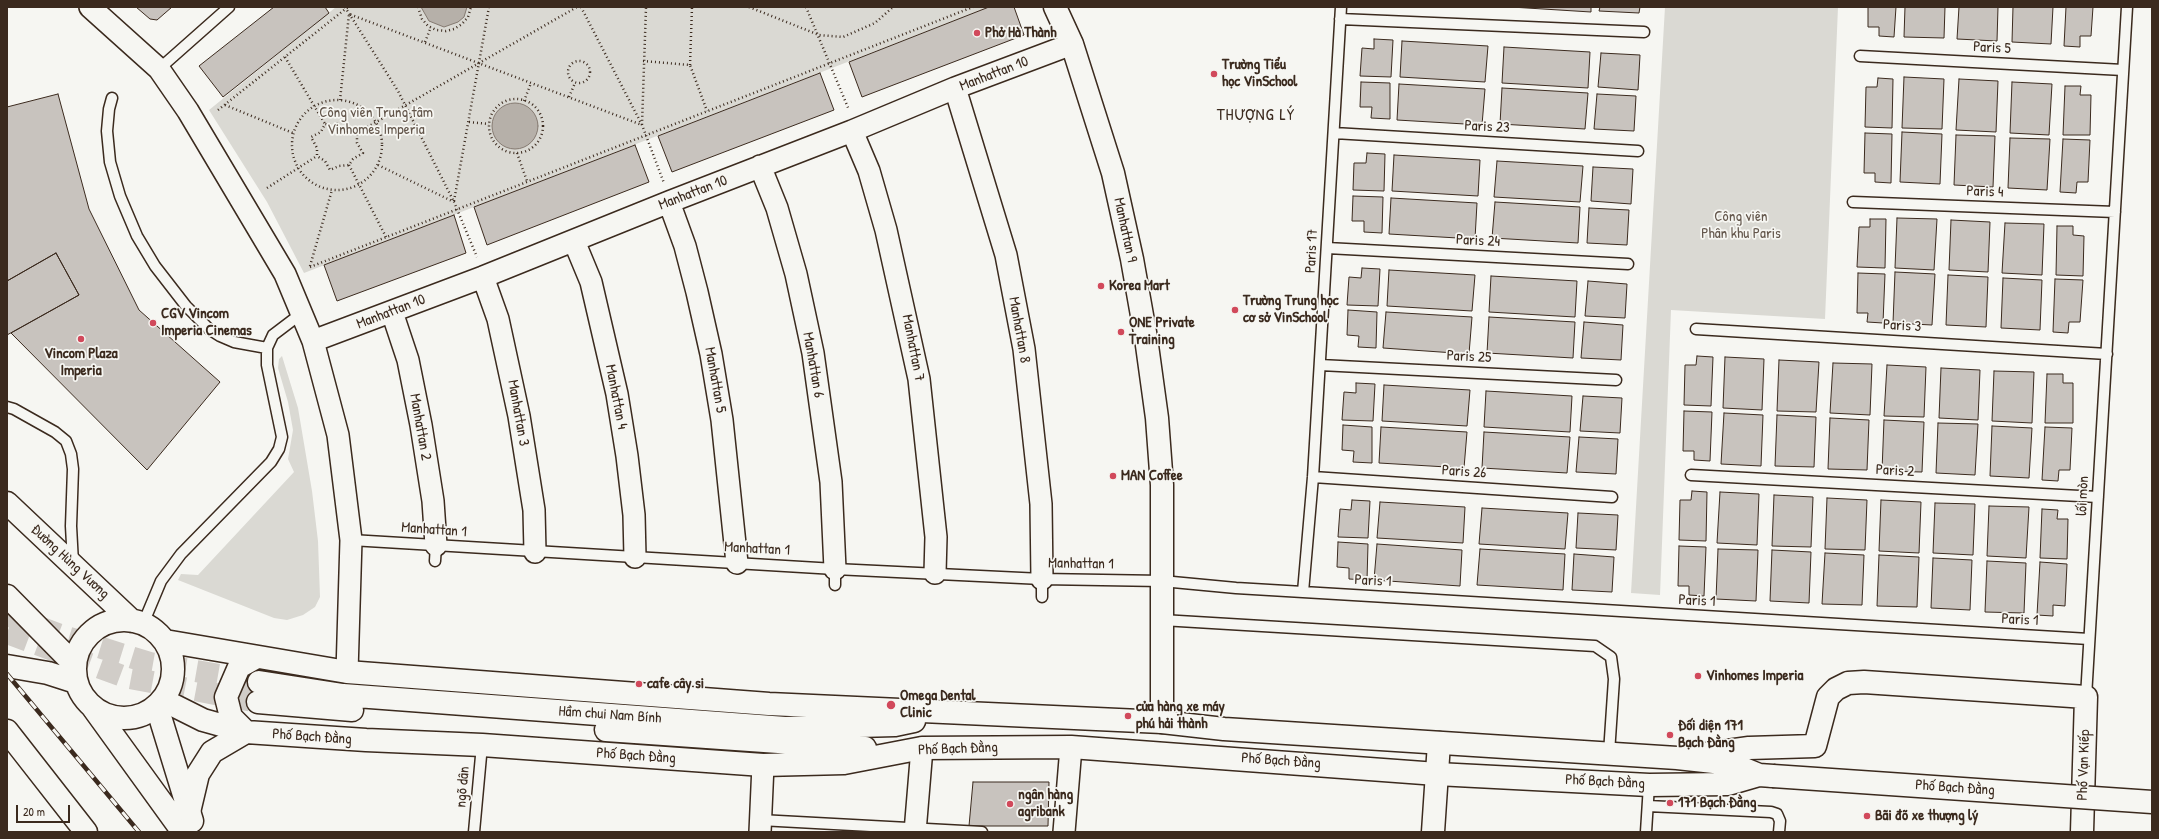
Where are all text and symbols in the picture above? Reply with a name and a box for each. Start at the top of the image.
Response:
place label: Phở Hà Thành [985,24,1057,42]
marker: Phở Hà Thành [972,28,982,38]
street label: Paris 5 [1973,38,2011,58]
street label: Manhattan 10 [957,53,1031,95]
place label: Trường Tiểu học VinSchool [1222,56,1297,91]
marker: Trường Tiểu học VinSchool [1209,69,1219,79]
park label: Công viên Trung tâm Vinhomes Imperia [319,104,433,139]
district label: THƯỢNG LÝ [1217,105,1295,125]
street label: Paris 23 [1464,117,1510,137]
street label: Manhattan 10 [656,172,730,214]
street label: Paris 4 [1966,182,2004,202]
street label: Manhattan 9 [1109,196,1141,264]
park label: Công viên Phân khu Paris [1701,208,1781,243]
street label: Paris 17 [1302,228,1322,274]
street label: Paris 24 [1456,231,1500,251]
place label: Korea Mart [1109,277,1170,295]
marker: Korea Mart [1096,281,1106,291]
street label: Manhattan 10 [354,291,428,333]
place label: Trường Trung học cơ sở VinSchool [1243,292,1339,327]
street label: Manhattan 8 [1004,296,1034,364]
place label: CGV Vincom Imperia Cinemas [161,305,252,340]
marker: Trường Trung học cơ sở VinSchool [1230,305,1240,315]
street label: Manhattan 7 [898,313,928,383]
place label: ONE Private Training [1129,314,1195,349]
street label: Paris 3 [1882,316,1922,336]
marker: CGV Vincom Imperia Cinemas [148,318,158,328]
marker: ONE Private Training [1116,327,1126,337]
street label: Manhattan 6 [798,331,828,399]
marker: Vincom Plaza Imperia [76,334,86,344]
place label: Vincom Plaza Imperia [44,345,118,380]
street label: Manhattan 5 [700,346,730,414]
street label: Paris 25 [1446,347,1492,367]
street label: Manhattan 4 [601,363,631,431]
street label: Manhattan 3 [503,378,533,448]
street label: Manhattan 2 [405,392,435,462]
street label: Paris 26 [1441,461,1487,483]
street label: Paris 2 [1875,461,1915,481]
place label: MAN Coffee [1121,467,1183,485]
marker: MAN Coffee [1108,471,1118,481]
street label: lối mòn [2073,476,2093,516]
street label: Manhattan 1 [401,519,467,541]
street label: Đường Hùng Vương [27,521,113,603]
street label: Manhattan 1 [724,538,790,560]
street label: Manhattan 1 [1048,554,1114,574]
street label: Paris 1 [1354,571,1392,591]
street label: Paris 1 [1678,591,1716,611]
street label: Paris 1 [2001,610,2039,630]
place label: Vinhomes Imperia [1706,667,1803,685]
marker: Vinhomes Imperia [1693,671,1703,681]
place label: cafe cây si [647,675,704,693]
marker: cafe cây si [634,679,644,689]
place label: Omega Dental Clinic [900,687,975,722]
place label: cửa hàng xe máy phú hải thành [1136,698,1225,733]
marker: Omega Dental Clinic [885,699,897,711]
street label: Hầm chui Nam Bính [558,702,662,728]
marker: cửa hàng xe máy phú hải thành [1123,711,1133,721]
place label: Đối diện 171 Bạch Đằng [1678,717,1743,752]
street label: Phố Bạch Đằng [272,725,352,749]
street label: Phố Vạn Kiếp [2074,729,2094,801]
marker: Đối diện 171 Bạch Đằng [1665,730,1675,740]
street label: Phố Bạch Đằng [918,739,998,759]
street label: Phố Bạch Đằng [596,744,676,768]
street label: Phố Bạch Đằng [1241,749,1321,773]
street label: ngõ dân [452,766,474,808]
street label: Phố Bạch Đằng [1565,771,1645,793]
street label: Phố Bạch Đằng [1915,776,1995,800]
place label: ngân hàng agribank [1018,786,1073,821]
place label: 171 Bạch Đằng [1678,794,1756,812]
scale bar [18,797,72,823]
marker: 171 Bạch Đằng [1665,798,1675,808]
marker: ngân hàng agribank [1005,799,1015,809]
text: 20 m [23,803,45,820]
place label: Bãi đõ xe thượng lý [1875,807,1978,825]
marker: Bãi đõ xe thượng lý [1862,811,1872,821]

